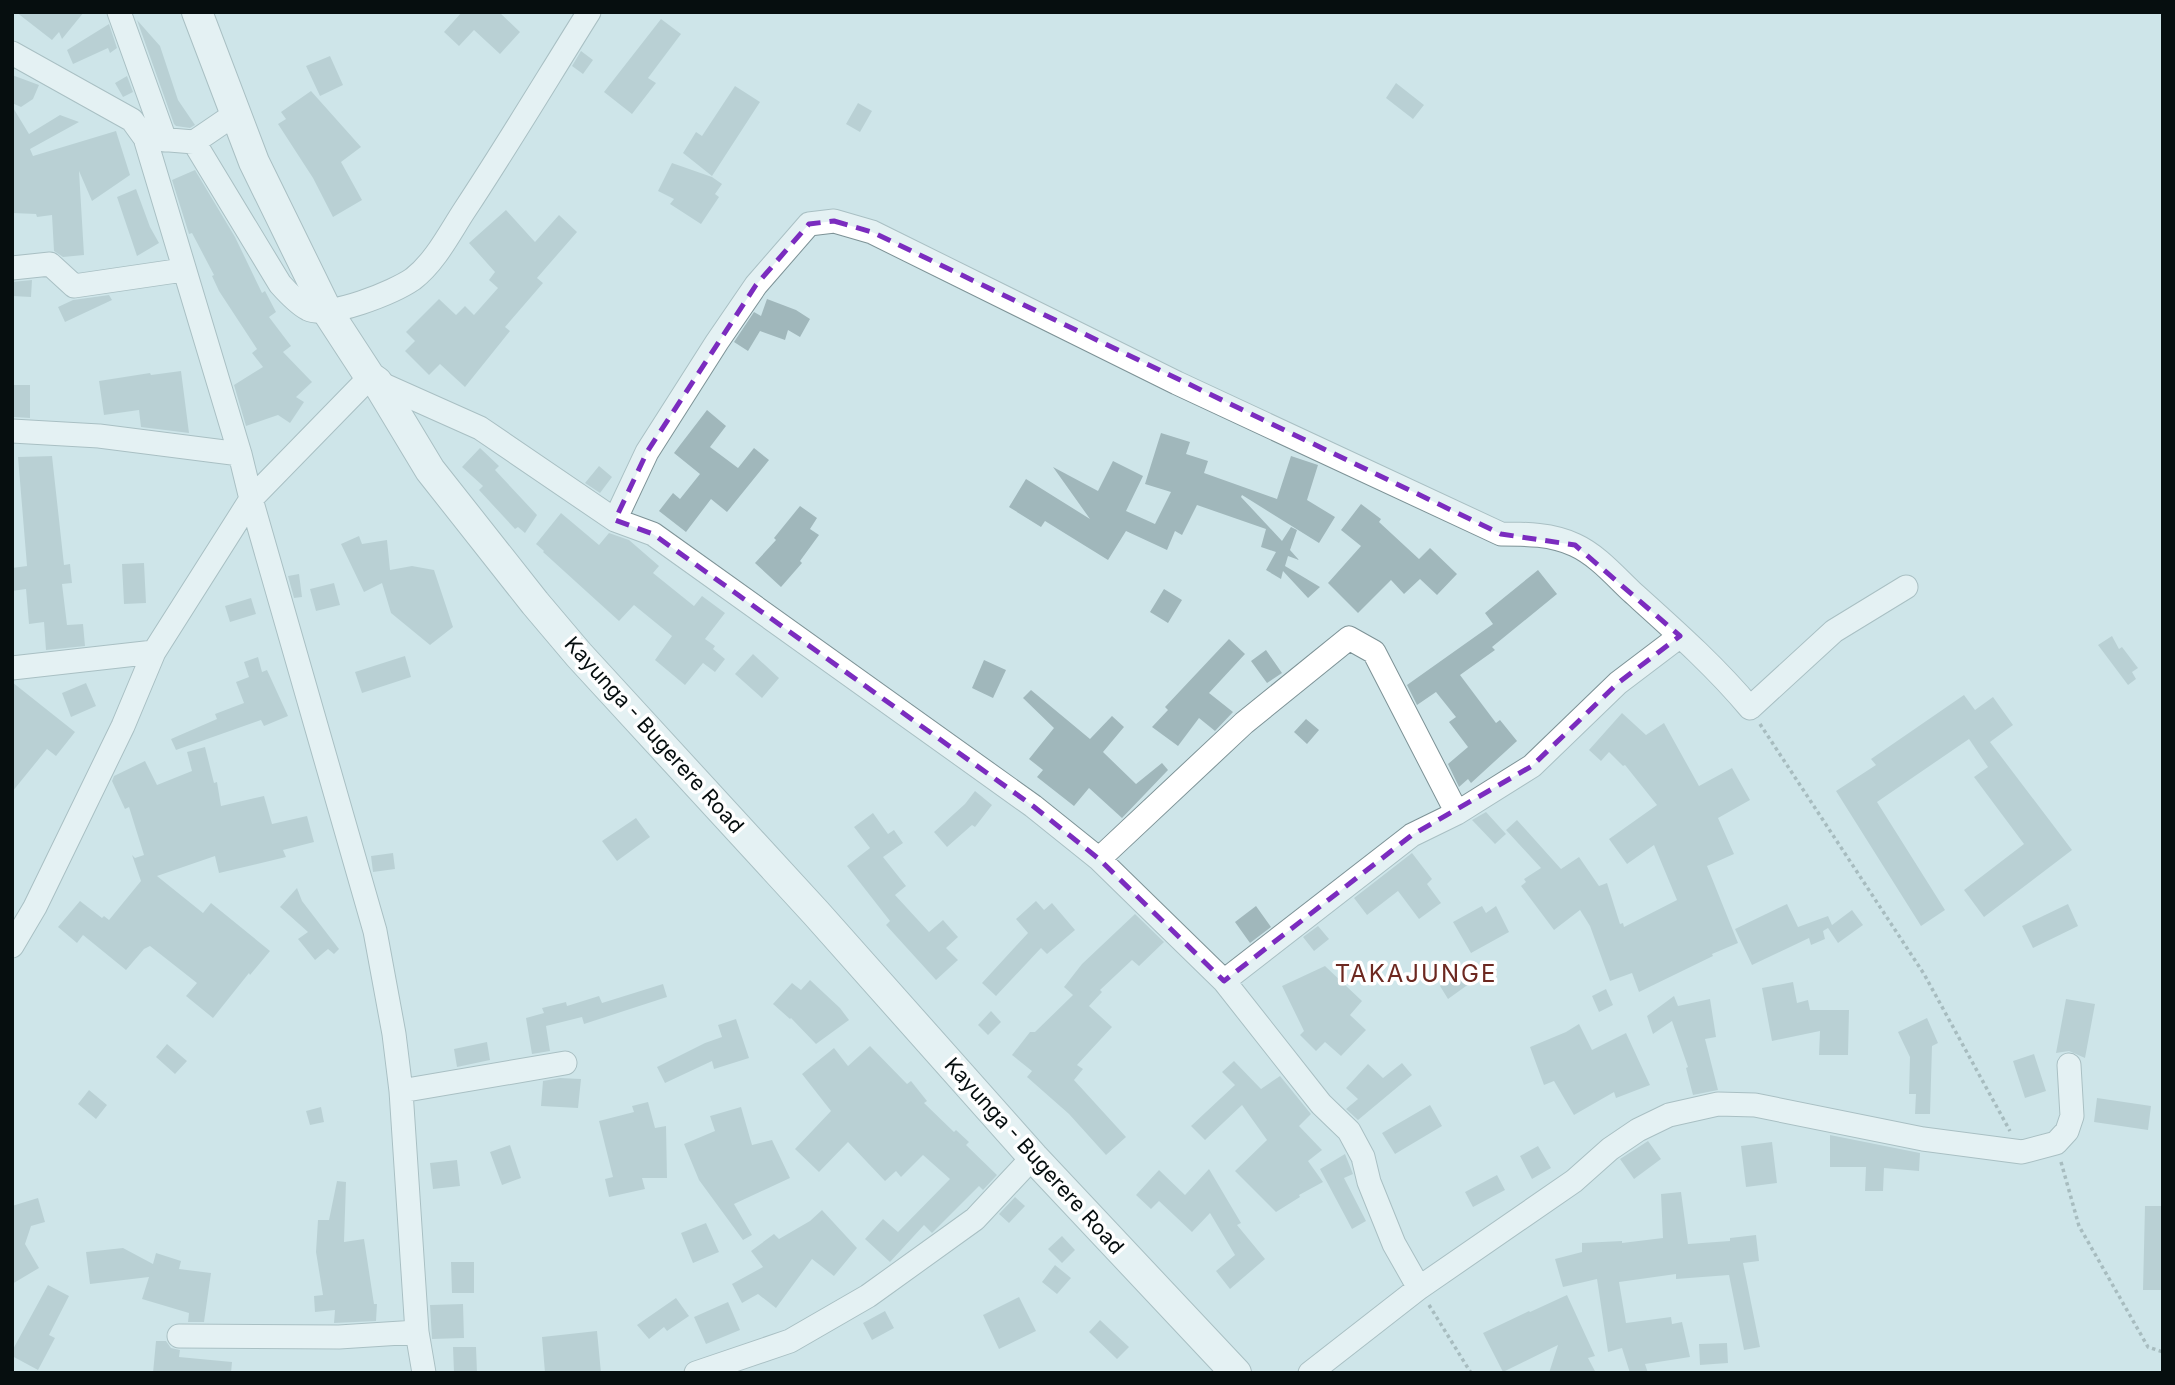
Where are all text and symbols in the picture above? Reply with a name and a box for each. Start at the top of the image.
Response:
street label: Kayunga - Bugerere Road [559,631,749,838]
district label: TAKAJUNGE [1335,959,1497,988]
street label: Kayunga - Bugerere Road [939,1052,1129,1259]

